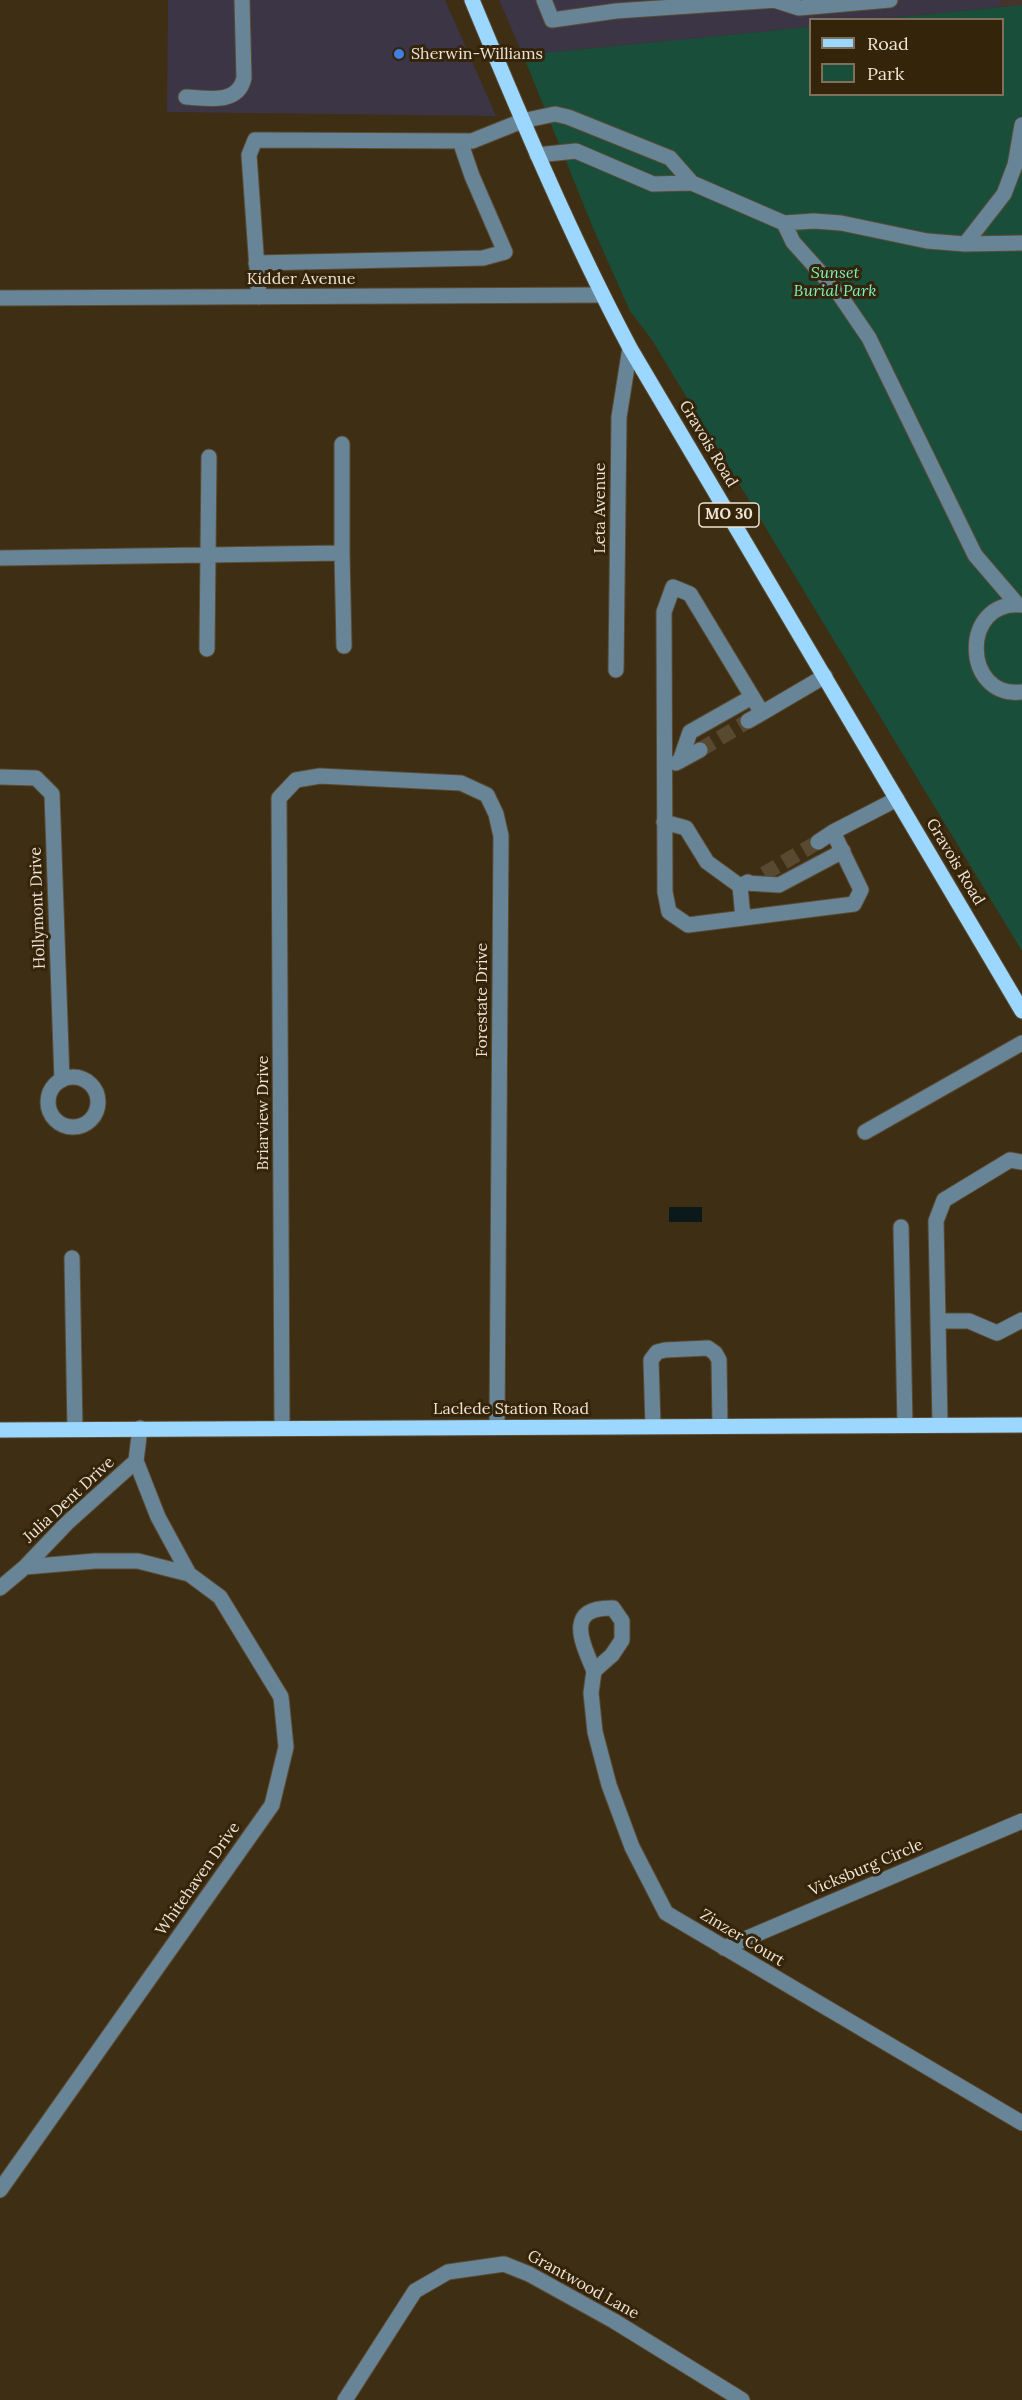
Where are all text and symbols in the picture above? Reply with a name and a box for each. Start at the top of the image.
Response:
legend [809,18,1004,96]
text: Road [867,32,909,55]
place label: Sherwin-Williams [411,44,543,64]
marker: Sherwin-Williams [392,47,406,61]
text: Park [867,62,904,85]
park label: Sunset Burial Park [794,263,876,301]
street label: Kidder Avenue [247,269,355,289]
street label: Gravois Road [675,397,741,491]
street label: Leta Avenue [590,463,610,553]
road number: MO 30 [699,503,759,527]
street label: Gravois Road [922,815,988,909]
street label: Hollymont Drive [26,847,50,969]
street label: Forestate Drive [472,943,492,1057]
street label: Briarview Drive [253,1056,273,1170]
street label: Laclede Station Road [433,1399,589,1419]
street label: Julia Dent Drive [20,1453,118,1547]
street label: Whitehaven Drive [152,1819,244,1939]
street label: Vicksburg Circle [806,1835,926,1901]
street label: Zinzer Court [696,1905,788,1971]
street label: Grantwood Lane [524,2246,642,2324]

